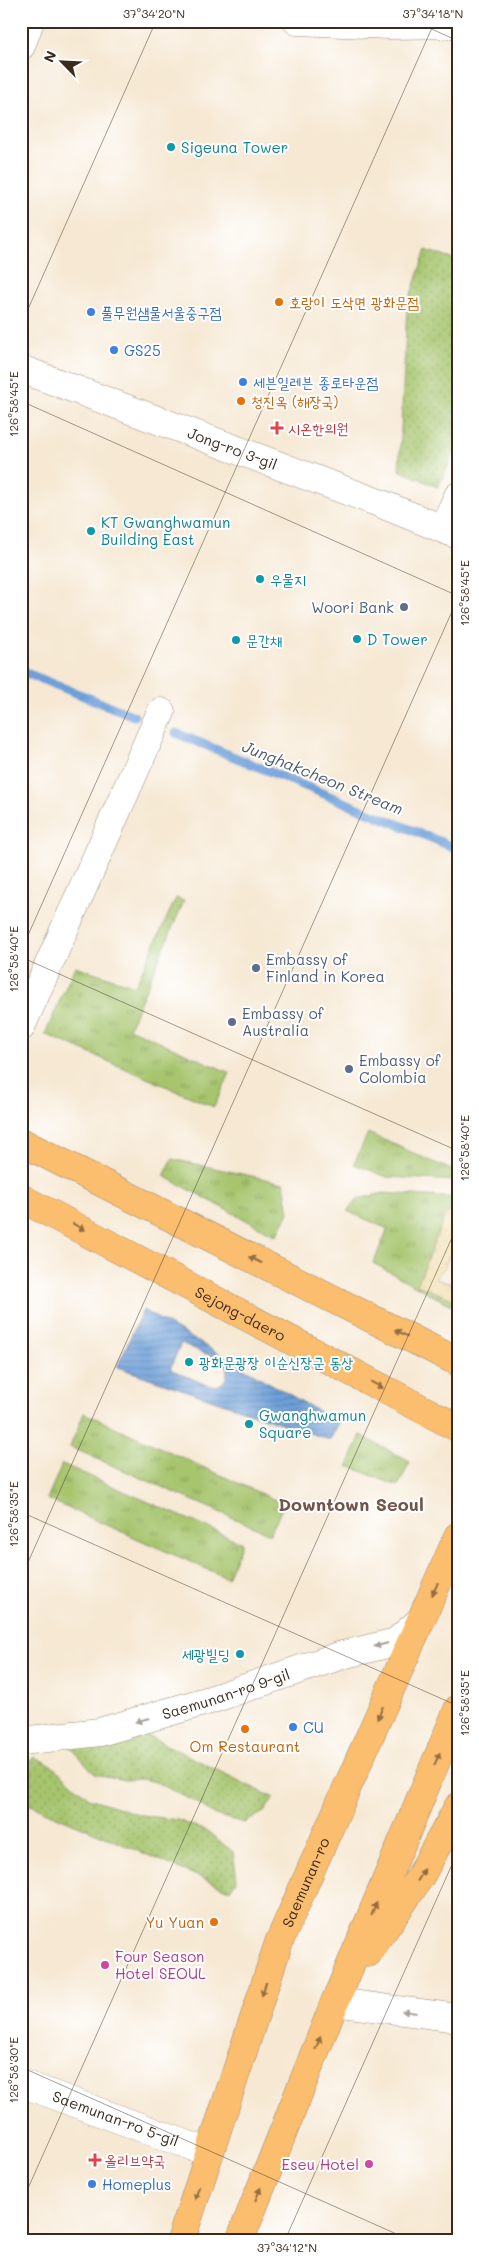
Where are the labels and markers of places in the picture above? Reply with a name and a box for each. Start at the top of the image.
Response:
place label: Sigeuna Tower [181,137,288,157]
marker: Sigeuna Tower [165,141,177,153]
place label: 호랑이 도삭면 광화문점 [289,292,419,312]
marker: 호랑이 도삭면 광화문점 [273,296,285,308]
place label: 풀무원샘물서울중구점 [101,302,222,322]
marker: 풀무원샘물서울중구점 [85,306,97,318]
place label: GS25 [124,340,161,360]
marker: GS25 [108,344,120,356]
place label: 세븐일레븐 종로타운점 [253,372,379,392]
marker: 세븐일레븐 종로타운점 [237,376,249,388]
place label: 청진옥 (해장국) [251,391,338,411]
marker: 청진옥 (해장국) [235,395,247,407]
place label: 시온한의원 [288,418,348,438]
marker: 시온한의원 [270,421,284,435]
place label: KT Gwanghwamun Building East [101,512,230,549]
marker: KT Gwanghwamun Building East [85,525,97,537]
place label: 우물지 [270,569,306,589]
marker: 우물지 [254,573,266,585]
place label: Woori Bank [311,597,394,617]
marker: Woori Bank [398,601,410,613]
place label: D Tower [367,629,428,649]
place label: 문간채 [246,630,282,650]
marker: D Tower [351,633,363,645]
marker: 문간채 [230,634,242,646]
place label: Embassy of Finland in Korea [266,949,385,986]
marker: Embassy of Finland in Korea [250,962,262,974]
place label: Embassy of Australia [242,1003,325,1040]
marker: Embassy of Australia [226,1016,238,1028]
place label: Embassy of Colombia [359,1050,442,1087]
marker: Embassy of Colombia [343,1063,355,1075]
place label: 광화문광장 이순신장군 동상 [199,1352,353,1372]
marker: 광화문광장 이순신장군 동상 [183,1356,195,1368]
place label: Gwanghwamun Square [259,1405,366,1442]
marker: Gwanghwamun Square [243,1418,255,1430]
place label: 세광빌딩 [182,1644,230,1664]
marker: 세광빌딩 [234,1648,246,1660]
place label: CU [303,1717,324,1737]
marker: CU [287,1721,299,1733]
marker: Om Restaurant [239,1723,251,1735]
place label: Om Restaurant [190,1736,300,1756]
place label: Yu Yuan [145,1912,204,1932]
marker: Yu Yuan [208,1916,220,1928]
place label: Four Season Hotel SEOUL [115,1946,206,1983]
marker: Four Season Hotel SEOUL [99,1959,111,1971]
place label: 올리브약국 [105,2150,165,2170]
marker: 올리브약국 [89,2154,101,2166]
place label: Eseu Hotel [282,2154,359,2174]
marker: Eseu Hotel [363,2158,375,2170]
place label: Homeplus [102,2174,171,2194]
marker: Homeplus [86,2178,98,2190]

